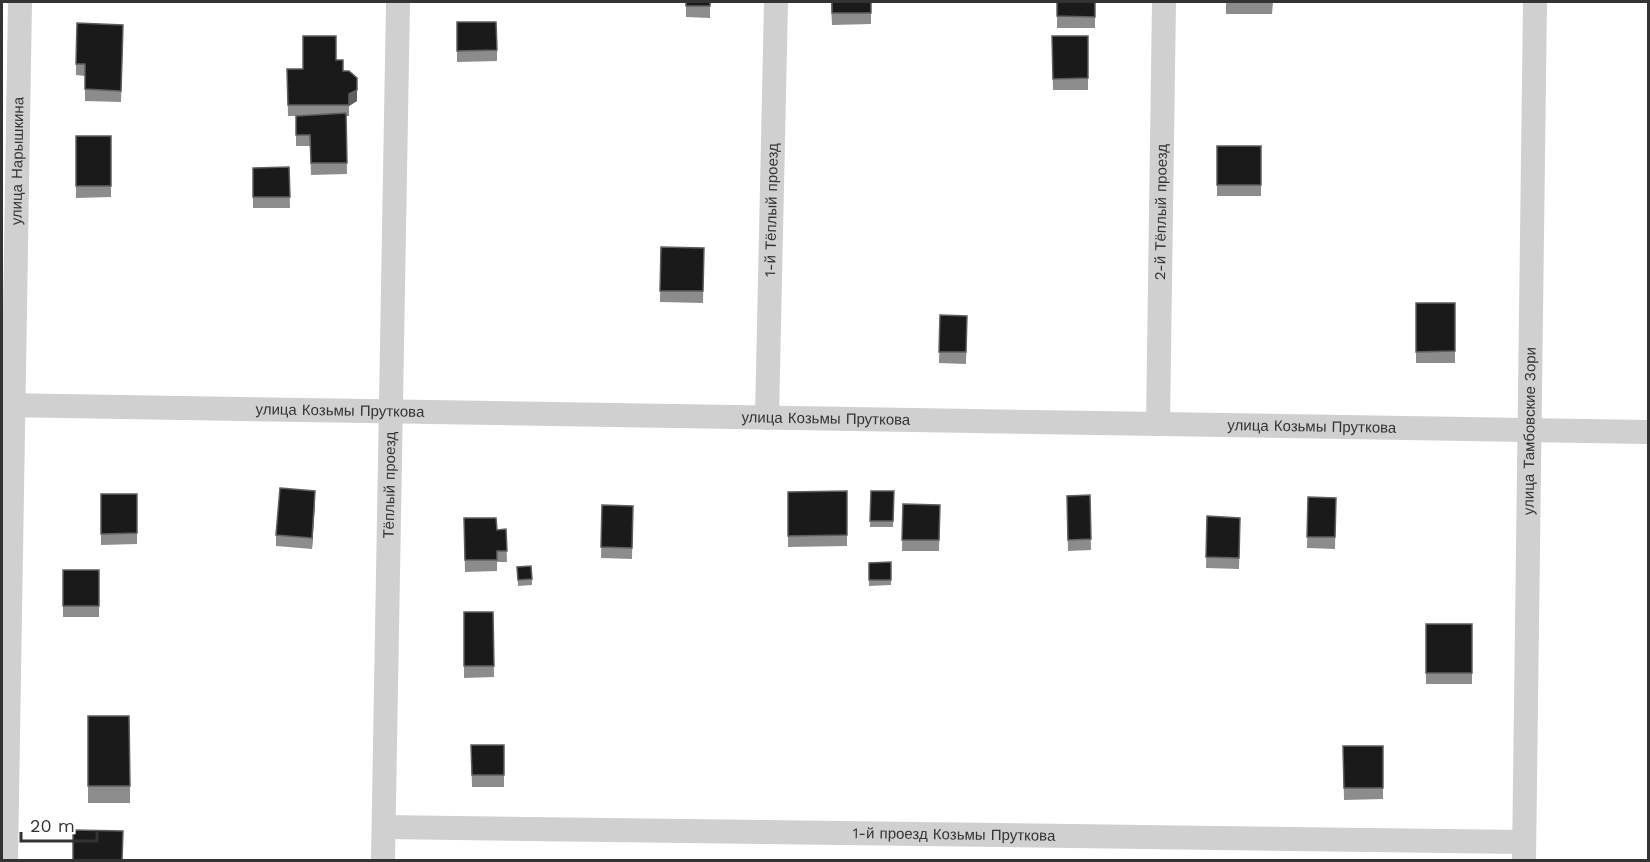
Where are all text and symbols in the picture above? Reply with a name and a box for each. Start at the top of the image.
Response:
street label: улица Нарышкина [7,96,27,225]
street label: 1-й Тёплый проезд [761,143,782,277]
street label: 2-й Тёплый проезд [1151,143,1171,280]
street label: улица Тамбовские Зори [1519,347,1540,515]
street label: улица Козьмы Пруткова [255,400,425,421]
street label: улица Козьмы Пруткова [741,408,911,429]
street label: улица Козьмы Пруткова [1227,416,1397,437]
street label: Тёплый проезд [380,431,399,539]
scale bar [21,805,98,843]
text: 20 m [30,815,75,836]
street label: 1-й проезд Козьмы Пруткова [852,824,1056,845]

